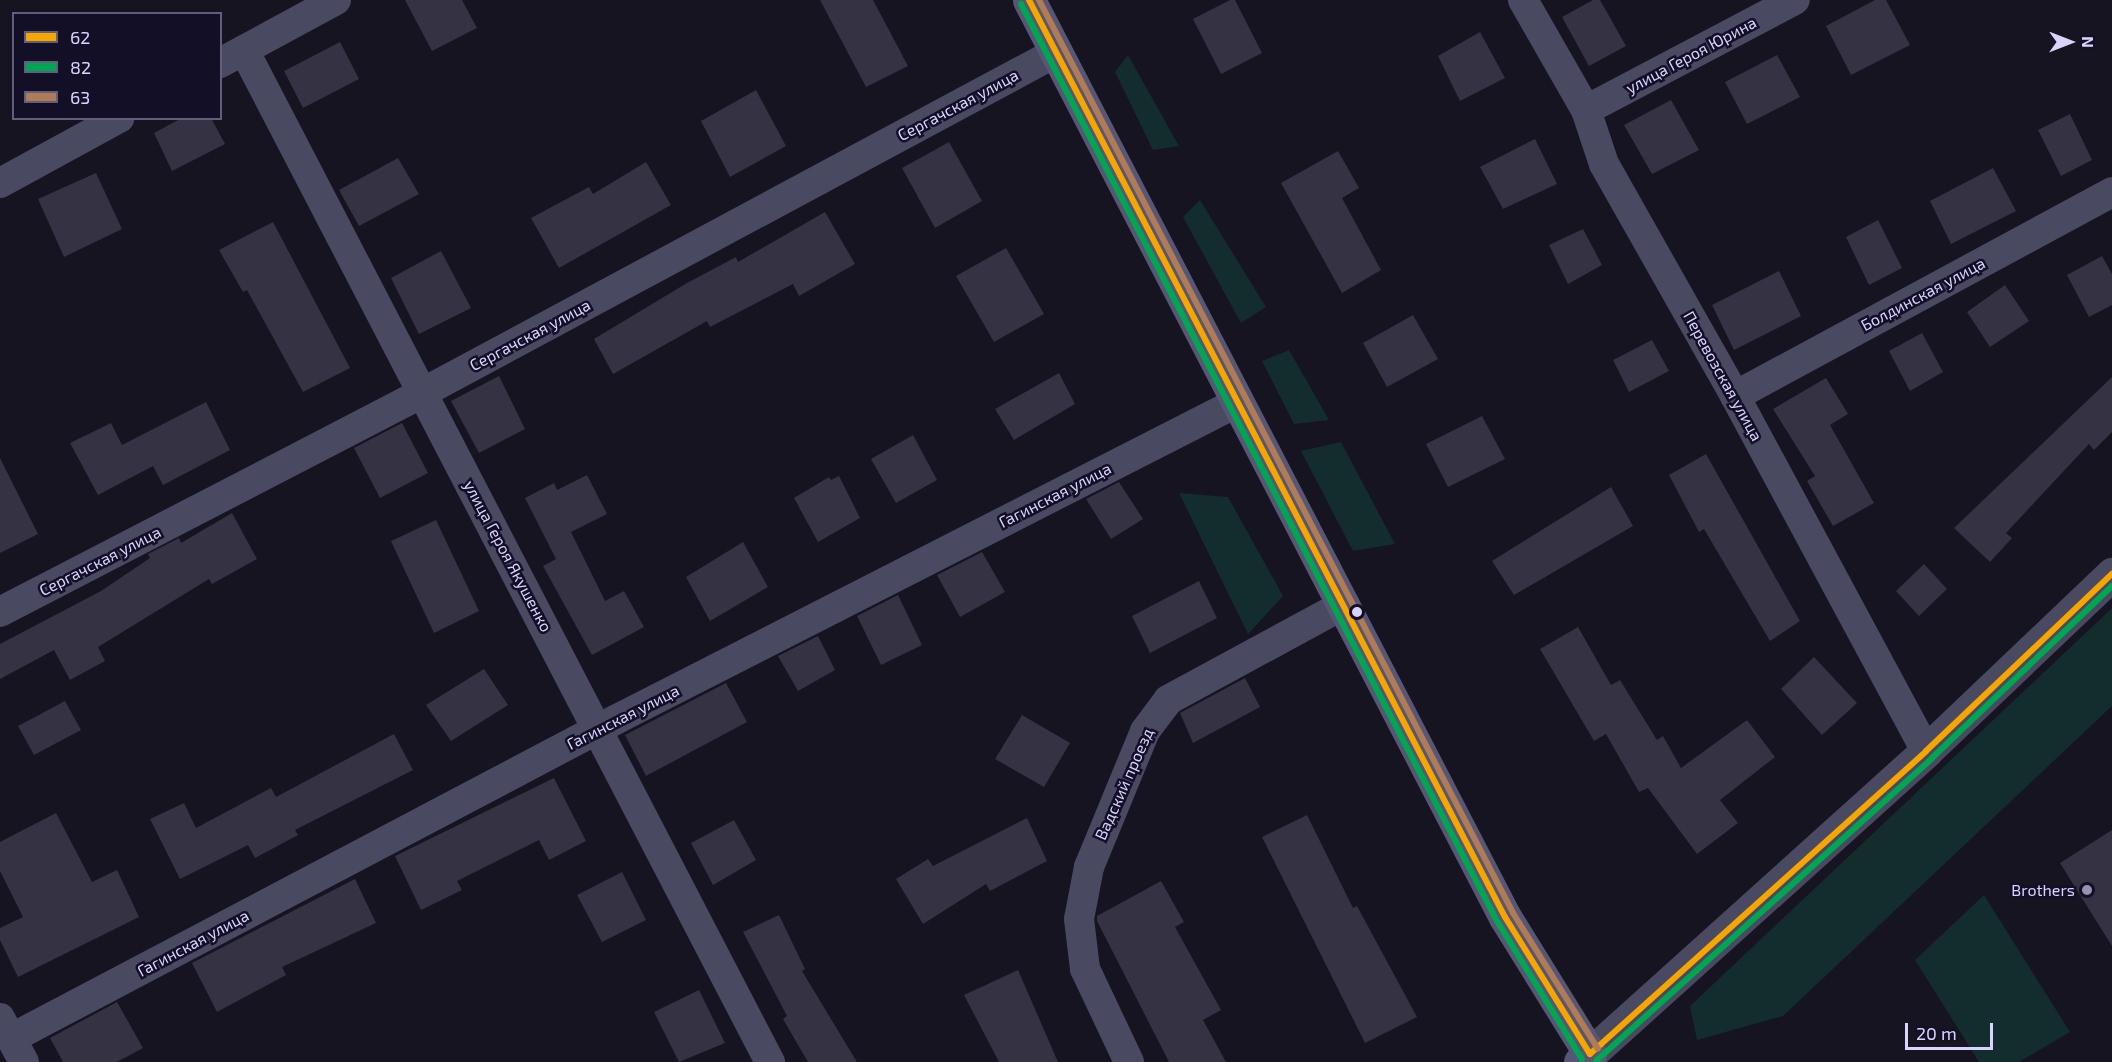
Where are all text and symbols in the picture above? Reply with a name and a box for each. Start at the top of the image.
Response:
legend [12,12,222,120]
street label: улица Героя Юрина [1622,12,1760,98]
north arrow [2040,12,2100,72]
text: 62 [70,26,90,48]
text: N [2079,36,2098,48]
text: 82 [70,56,91,78]
street label: Сергачская улица [894,65,1022,145]
text: 63 [70,86,90,108]
street label: Болдинская улица [1858,253,1988,335]
street label: Сергачская улица [466,295,594,375]
street label: Перевозская улица [1679,308,1767,444]
street label: Гагинская улица [996,458,1114,532]
street label: улица Героя Якушенко [460,477,556,635]
street label: Сергачская улица [36,522,164,600]
unlabelled marker [1351,606,1363,618]
street label: Гагинская улица [564,680,682,754]
street label: Вадский проезд [1091,725,1157,843]
place label: Brothers [2011,880,2075,900]
marker: Brothers [2080,883,2094,897]
street label: Гагинская улица [134,906,252,980]
scale bar [1908,1011,1996,1049]
text: 20 m [1916,1022,1957,1044]

